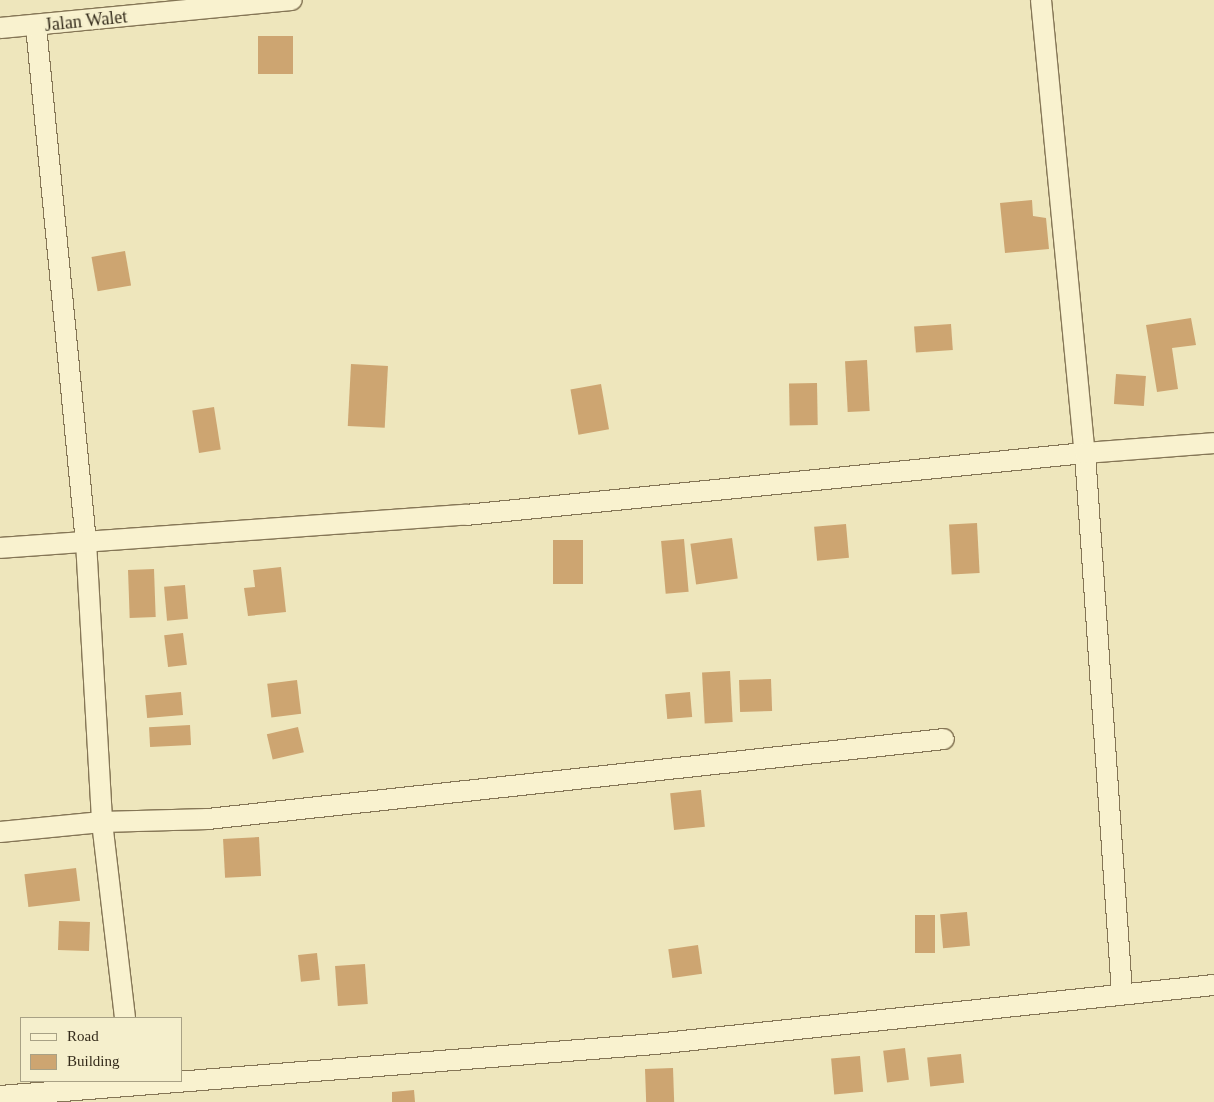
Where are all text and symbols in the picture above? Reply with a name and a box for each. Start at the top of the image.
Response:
street label: Jalan Walet [44,6,128,36]
legend [20,1017,182,1082]
text: Road [67,1028,99,1044]
text: Building [67,1053,120,1069]

